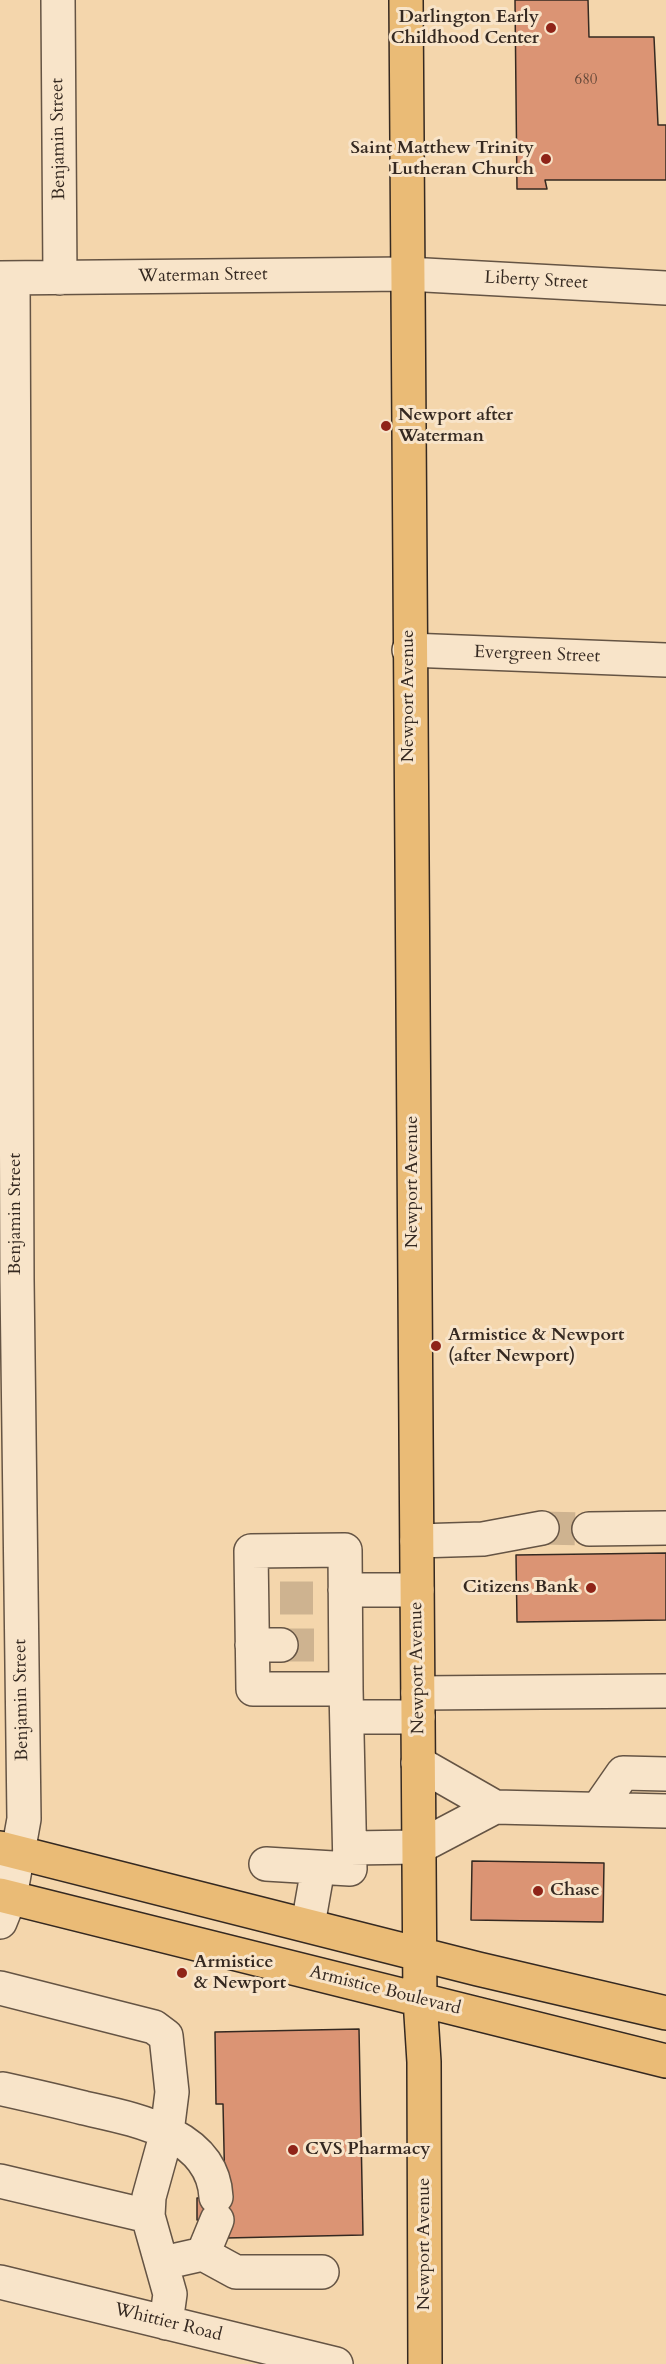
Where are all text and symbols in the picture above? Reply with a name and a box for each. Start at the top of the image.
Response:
place label: Darlington Early Childhood Center [391,7,539,50]
marker: Darlington Early Childhood Center [544,21,558,35]
house number: 680 [574,72,598,90]
street label: Benjamin Street [47,78,71,200]
place label: Saint Matthew Trinity Lutheran Church [351,138,534,180]
marker: Saint Matthew Trinity Lutheran Church [539,152,553,166]
street label: Waterman Street [138,264,268,288]
street label: Liberty Street [484,268,588,294]
place label: Newport after Waterman [398,405,513,448]
marker: Newport after Waterman [379,419,393,433]
street label: Newport Avenue [398,630,420,762]
street label: Evergreen Street [473,642,601,668]
street label: Newport Avenue [402,1116,424,1248]
street label: Benjamin Street [5,1153,27,1275]
place label: Armistice & Newport (after Newport) [448,1325,624,1368]
marker: Armistice & Newport (after Newport) [429,1339,443,1353]
place label: Citizens Bank [463,1577,579,1599]
marker: Citizens Bank [584,1581,598,1595]
street label: Newport Avenue [406,1601,430,1735]
street label: Benjamin Street [10,1639,34,1761]
place label: Chase [550,1880,600,1902]
marker: Chase [531,1884,545,1898]
place label: Armistice & Newport [194,1952,286,1994]
street label: Armistice Boulevard [307,1962,463,2020]
marker: Armistice & Newport [175,1966,189,1980]
place label: CVS Pharmacy [305,2139,431,2161]
marker: CVS Pharmacy [286,2143,300,2157]
street label: Newport Avenue [414,2178,436,2310]
street label: Whittier Road [112,2299,224,2347]

